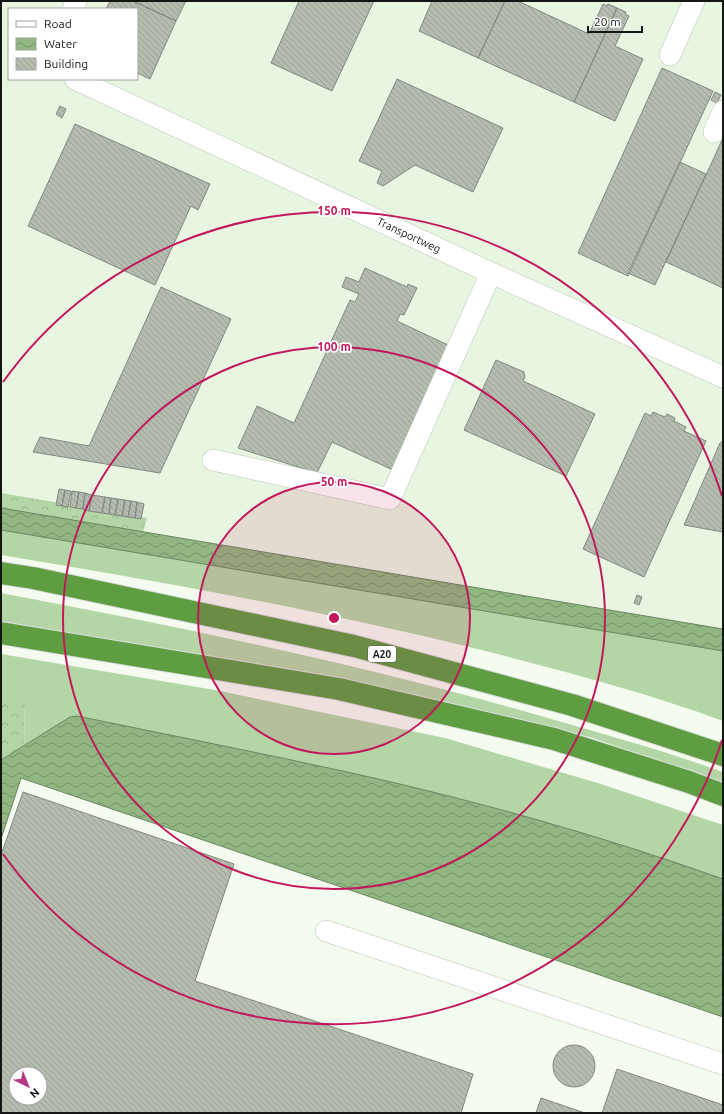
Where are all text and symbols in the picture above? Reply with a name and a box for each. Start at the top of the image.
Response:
legend [8,8,138,80]
scale bar [588,8,642,34]
text: 20 m [594,15,621,28]
text: Road [44,17,72,30]
text: Water [44,37,77,50]
text: Building [44,57,88,70]
text: 150 m [317,204,351,217]
street label: Transportweg [375,215,443,255]
text: 100 m [317,340,351,353]
text: 50 m [321,475,347,488]
centre of rings [327,611,341,625]
road number: A20 [368,646,396,662]
north arrow [8,1066,48,1106]
text: N [28,1086,42,1101]

